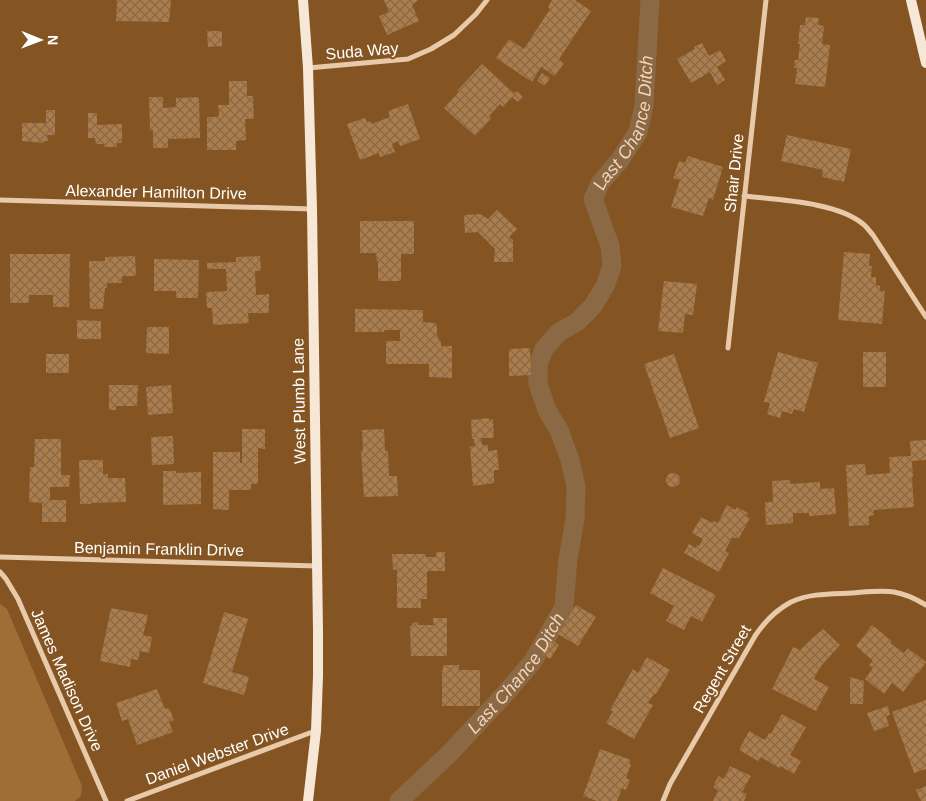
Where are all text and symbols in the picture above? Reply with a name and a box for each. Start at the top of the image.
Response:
north arrow [15,15,65,65]
text: N [45,35,61,45]
street label: Suda Way [325,39,399,63]
water label: Last Chance Ditch [589,55,657,193]
street label: Shair Drive [721,133,747,213]
street label: Alexander Hamilton Drive [65,182,247,202]
street label: West Plumb Lane [289,338,309,464]
street label: Benjamin Franklin Drive [74,539,244,559]
street label: James Madison Drive [28,606,106,754]
water label: Last Chance Ditch [463,610,568,738]
street label: Regent Street [690,622,754,716]
street label: Daniel Webster Drive [143,720,291,788]

